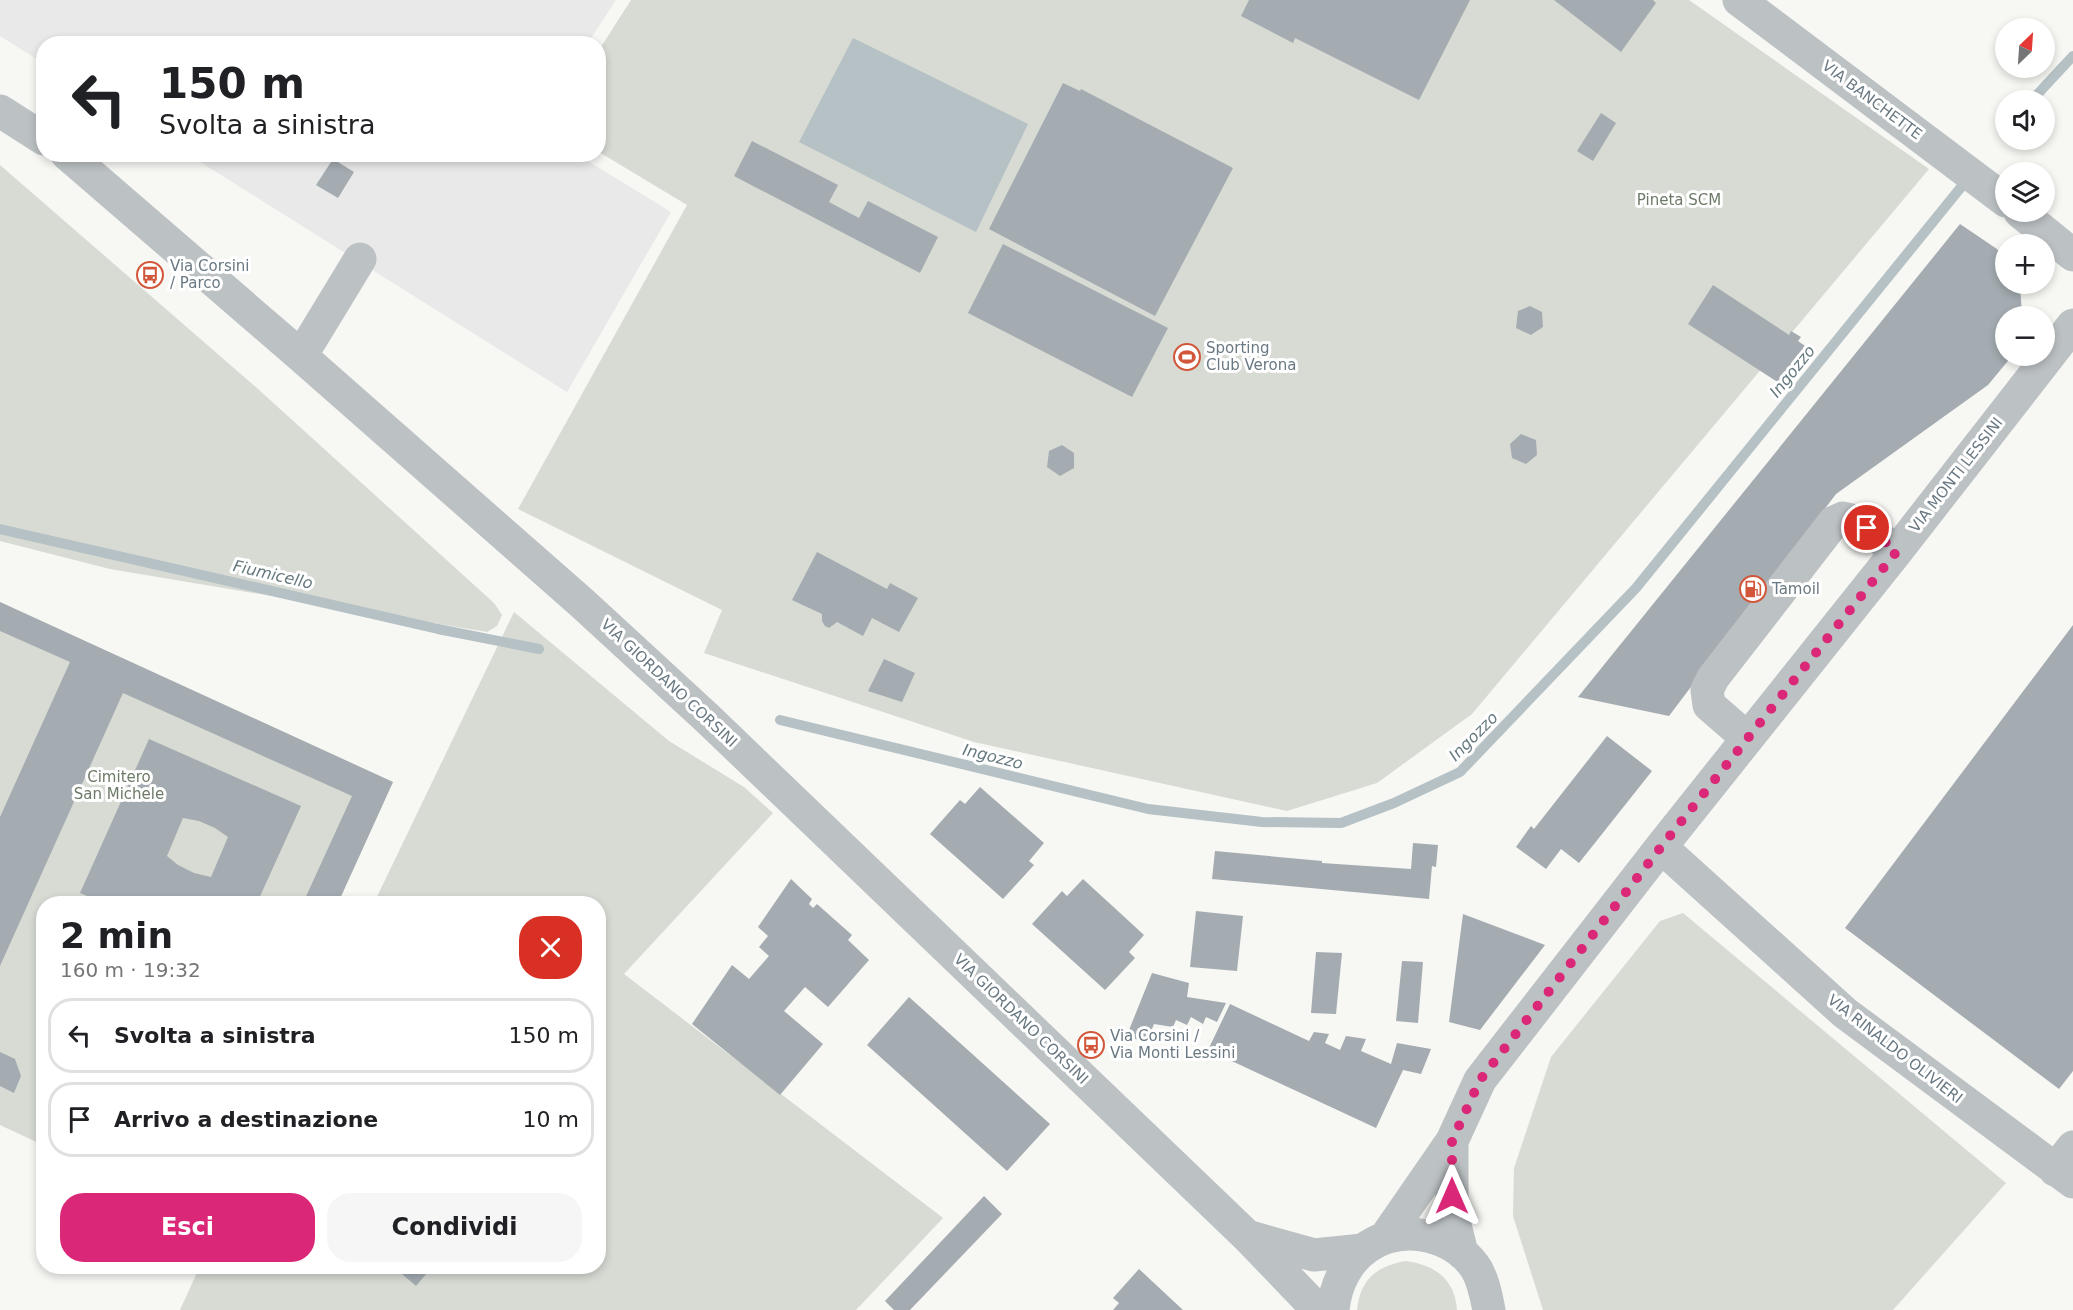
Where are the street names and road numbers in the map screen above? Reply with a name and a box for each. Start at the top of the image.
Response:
street label: VIA BANCHETTE [1819,57,1925,143]
street label: VIA MONTI LESSINI [1906,414,2006,536]
street label: VIA GIORDANO CORSINI [597,615,741,751]
street label: VIA GIORDANO CORSINI [950,950,1092,1088]
street label: VIA RINALDO OLIVIERI [1824,991,1966,1107]

